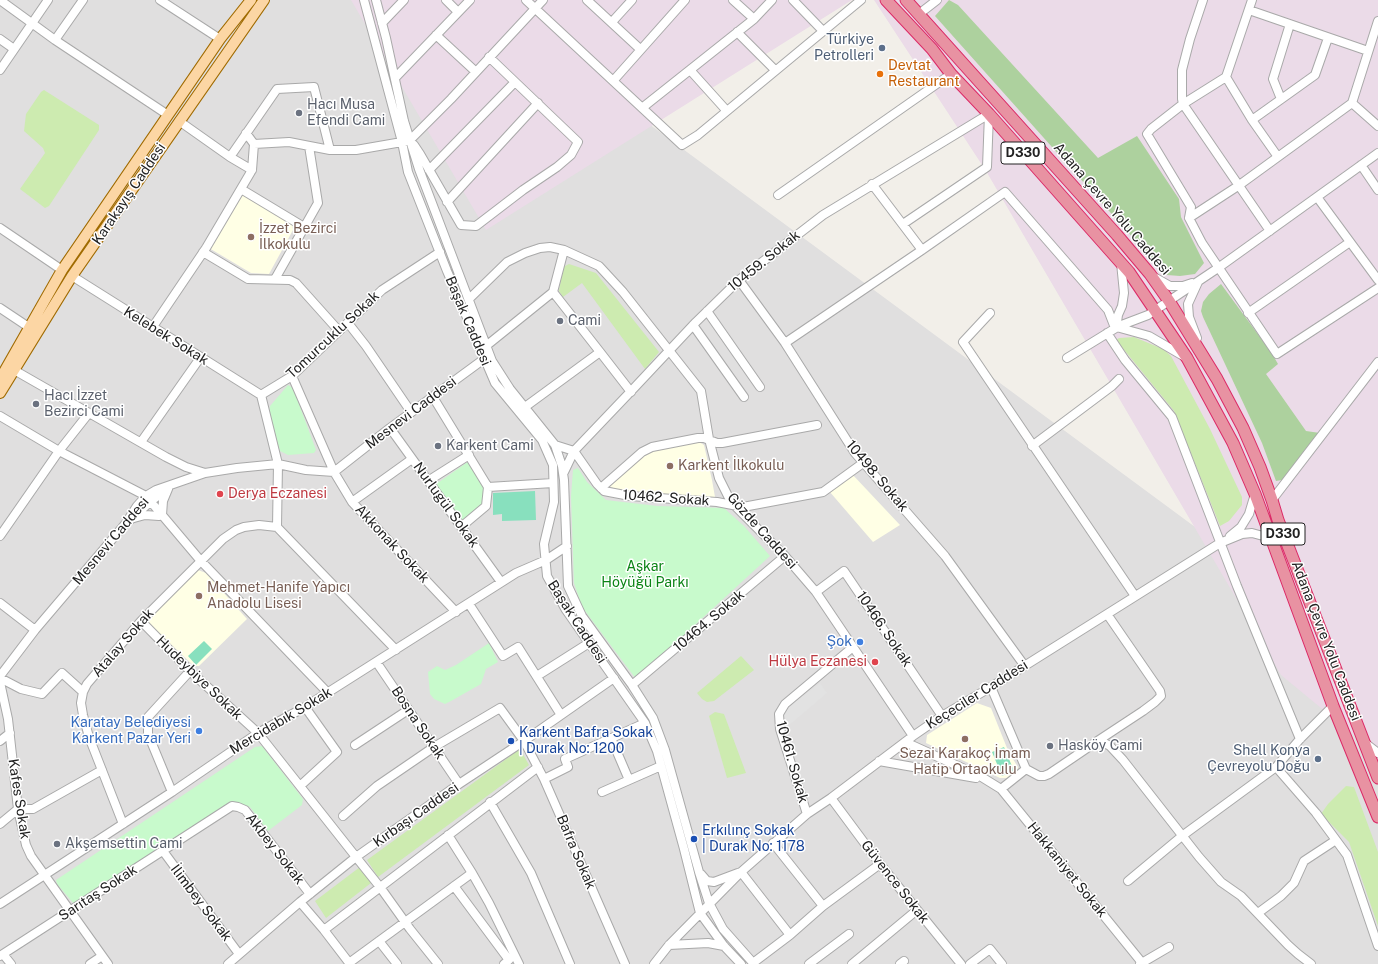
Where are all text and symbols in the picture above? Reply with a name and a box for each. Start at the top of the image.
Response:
place label: Türkiye Petrolleri [814,32,874,64]
marker: Türkiye Petrolleri [877,43,887,53]
place label: Devtat Restaurant [888,58,960,90]
marker: Devtat Restaurant [875,69,885,79]
place label: Hacı Musa Efendi Cami [307,97,385,130]
marker: Hacı Musa Efendi Cami [294,108,304,118]
street label: Adana Çevre Yolu Caddesi [1050,139,1174,279]
street label: Karakayış Caddesi [89,140,169,248]
road number: D330 [1001,142,1045,164]
place label: İzzet Bezirci İlkokulu [259,221,337,254]
street label: 10459. Sokak [725,227,803,295]
marker: İzzet Bezirci İlkokulu [246,232,256,242]
street label: Başak Caddesi [442,274,494,368]
street label: Tomurcuklu Sokak [283,288,383,382]
street label: Kelebek Sokak [120,303,212,369]
place label: Cami [568,313,601,329]
marker: Cami [555,316,565,326]
street label: Mesnevi Caddesi [362,373,460,453]
place label: Hacı İzzet Bezirci Cami [44,388,124,420]
marker: Hacı İzzet Bezirci Cami [31,399,41,409]
street label: 10498. Sokak [842,437,912,515]
place label: Karkent Cami [446,438,534,454]
marker: Karkent Cami [433,441,443,451]
place label: Karkent İlkokulu [678,458,784,474]
street label: Nurlugül Sokak [409,459,483,551]
marker: Karkent İlkokulu [665,461,675,471]
place label: Derya Eczanesi [228,486,327,502]
street label: 10462. Sokak [622,487,710,509]
marker: Derya Eczanesi [215,489,225,499]
street label: Gözde Caddesi [723,489,801,573]
street label: Mesnevi Caddesi [69,494,153,588]
street label: Akkonak Sokak [351,501,433,587]
road number: D330 [1261,523,1305,545]
park label: Aşkar Höyüğü Parkı [601,559,689,592]
street label: Adana Çevre Yolu Caddesi [1288,559,1364,723]
street label: Başak Caddesi [544,577,610,667]
place label: Mehmet-Hanife Yapıcı Anadolu Lisesi [207,580,350,612]
street label: 10464. Sokak [670,586,748,656]
street label: 10466. Sokak [853,588,915,670]
marker: Mehmet-Hanife Yapıcı Anadolu Lisesi [194,591,204,601]
street label: Atalay Sokak [89,605,157,681]
street label: Hudeybiye Sokak [152,633,246,723]
place label: Şok [827,634,852,650]
marker: Şok [855,637,865,647]
place label: Hülya Eczanesi [769,654,867,670]
marker: Hülya Eczanesi [870,657,880,667]
street label: Keçeciler Caddesi [923,657,1031,733]
street label: Bosna Sokak [388,683,448,763]
street label: Mercidabık Sokak [227,684,335,758]
place label: Karatay Belediyesi Karkent Pazar Yeri [70,715,191,748]
street label: 10461. Sokak [772,719,812,805]
place label: Karkent Bafra Sokak | Durak No: 1200 [519,725,653,758]
marker: Karatay Belediyesi Karkent Pazar Yeri [194,726,204,736]
marker: Sezai Karakoç İmam Hatip Ortaokulu [960,734,970,744]
marker: Karkent Bafra Sokak | Durak No: 1200 [506,736,516,746]
place label: Hasköy Cami [1058,738,1143,754]
marker: Hasköy Cami [1045,741,1055,751]
place label: Shell Konya Çevreyolu Doğu [1207,743,1310,776]
place label: Sezai Karakoç İmam Hatip Ortaokulu [899,746,1031,778]
marker: Shell Konya Çevreyolu Doğu [1313,754,1323,764]
street label: Kafes Sokak [4,758,34,840]
street label: Kırbaşı Caddesi [370,779,462,851]
street label: Akbey Sokak [242,810,308,888]
street label: Bafra Sokak [553,812,599,892]
street label: Hakkaniyet Sokak [1023,819,1111,921]
place label: Erkılınç Sokak | Durak No: 1178 [702,823,805,856]
marker: Erkılınç Sokak | Durak No: 1178 [689,834,699,844]
place label: Akşemsettin Cami [65,836,182,852]
street label: Güvence Sokak [857,837,933,927]
marker: Akşemsettin Cami [52,839,62,849]
street label: Sarıtaş Sokak [56,861,140,925]
street label: İlimbey Sokak [167,861,235,945]

